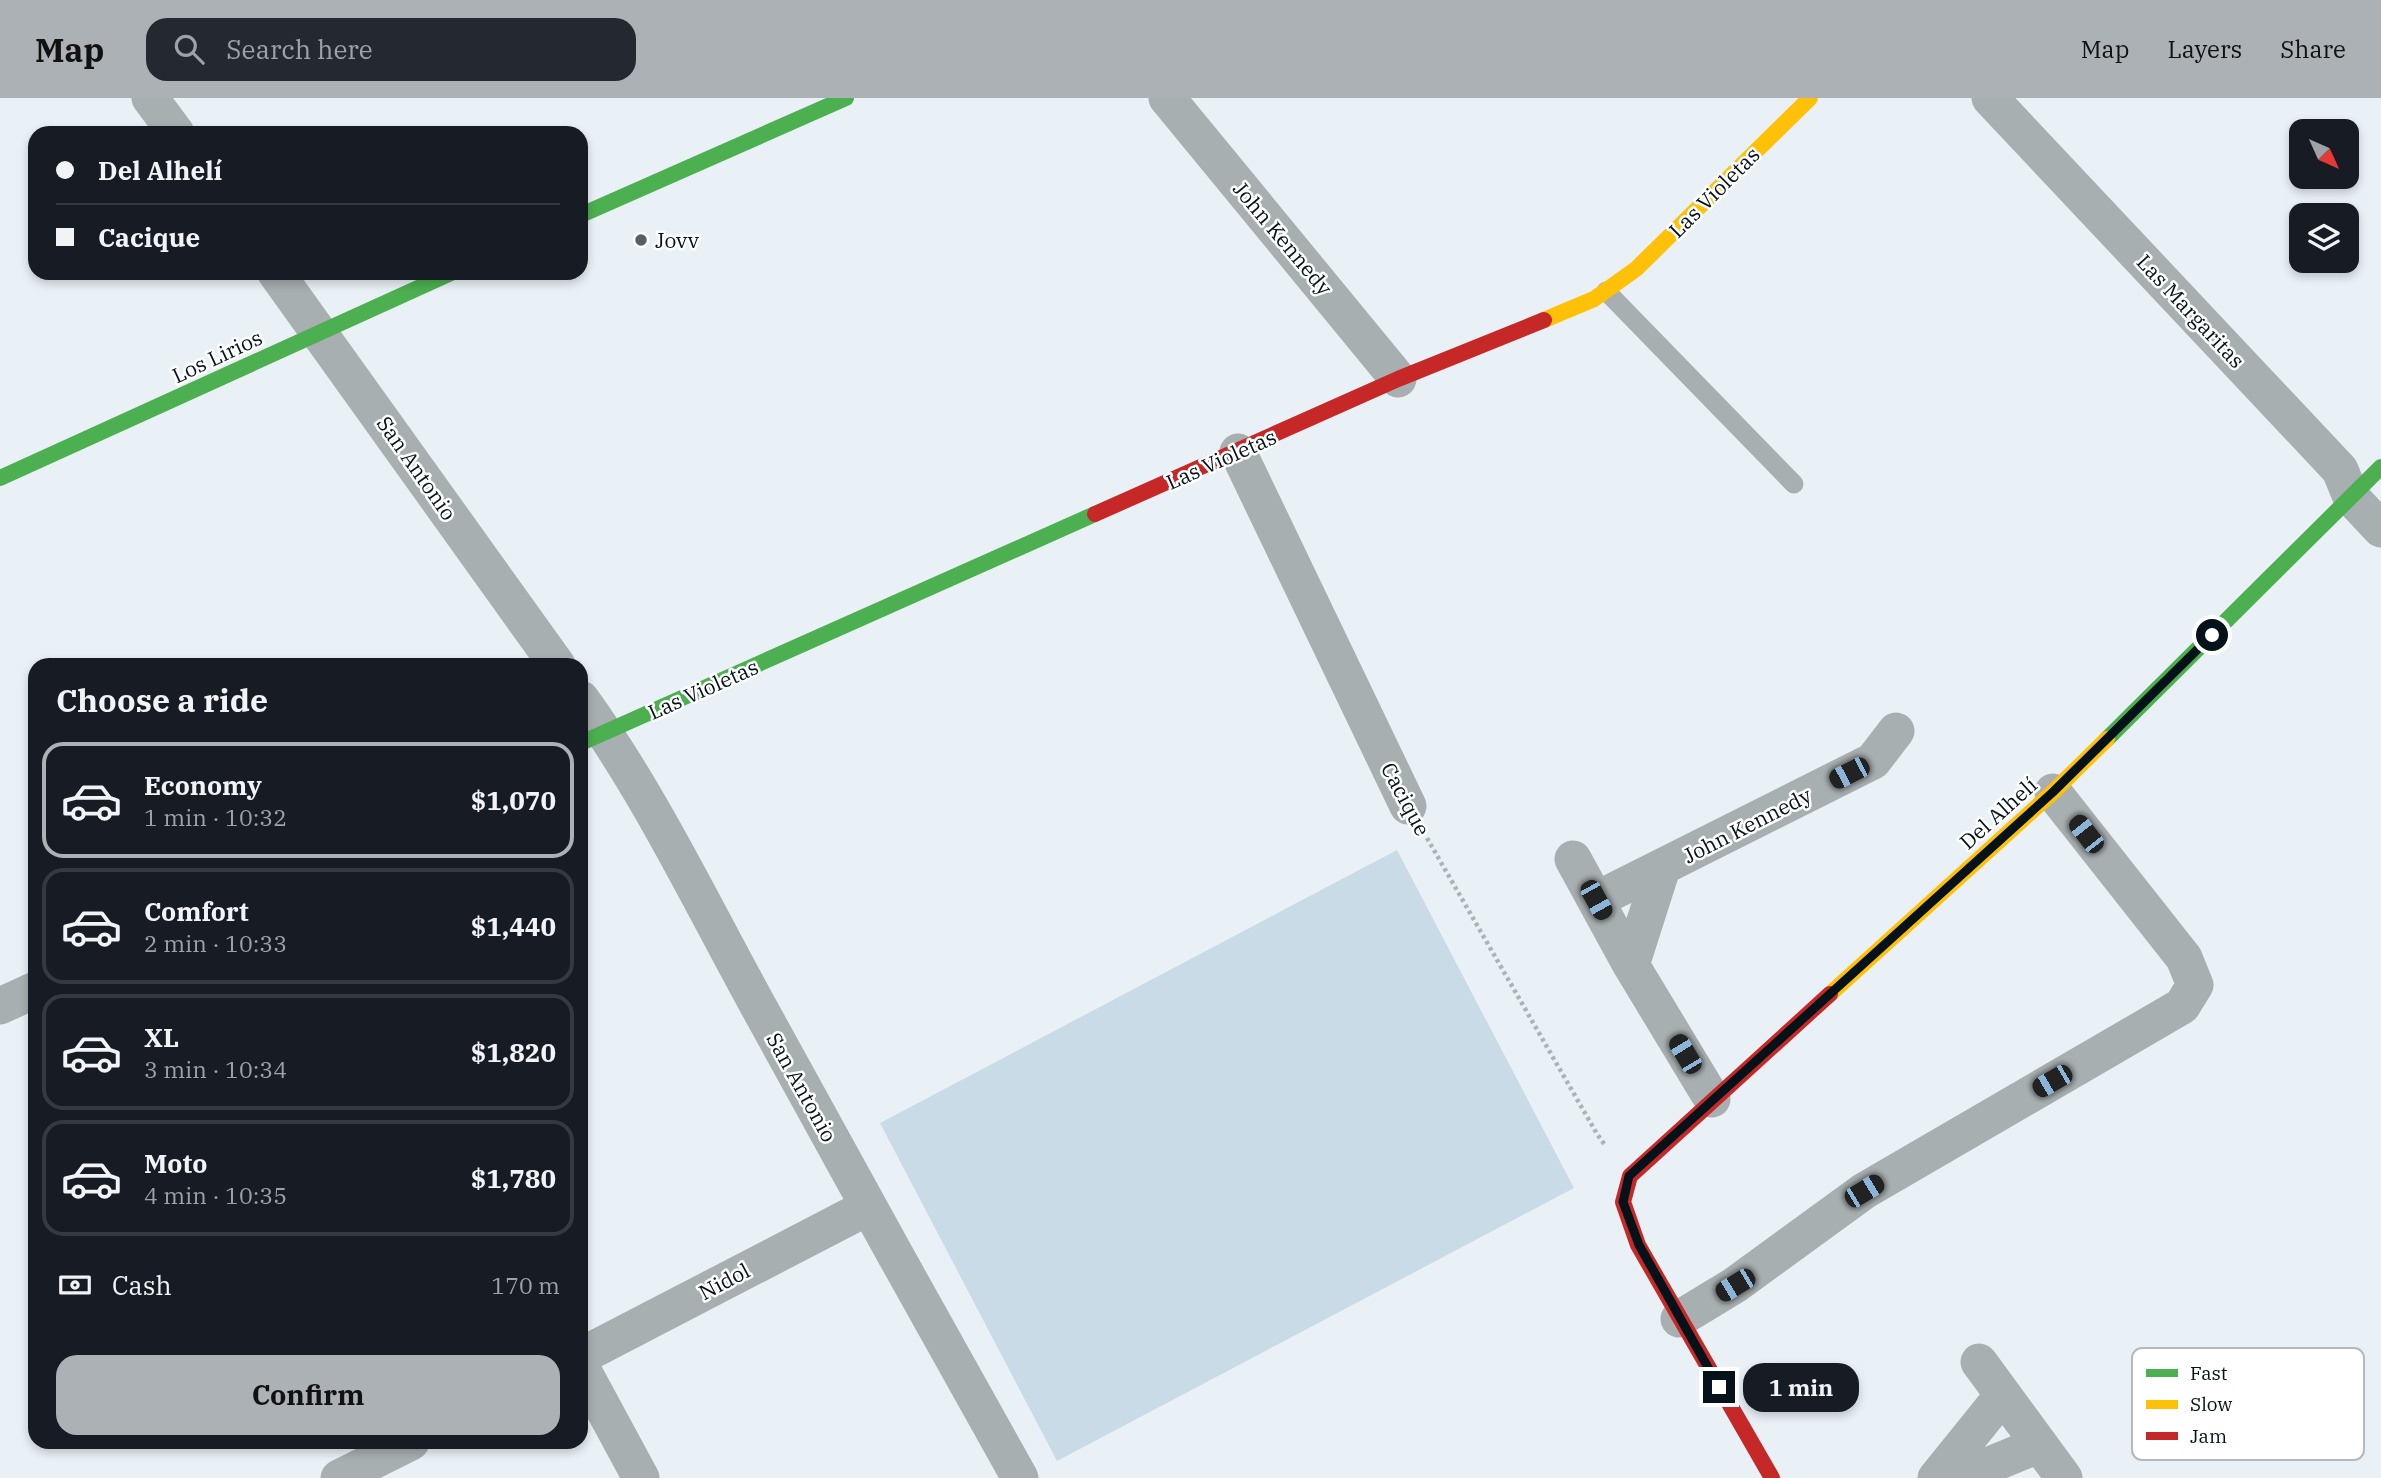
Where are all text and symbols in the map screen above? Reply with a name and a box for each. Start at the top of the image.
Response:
search box [146,18,636,81]
text: Map [35,28,104,71]
icon: search [170,30,208,68]
text: Search here [226,32,373,66]
text: Map [2081,33,2129,65]
text: Layers [2167,33,2242,65]
text: Share [2280,33,2346,65]
north arrow [2289,119,2359,189]
map controls [2289,119,2359,273]
street label: Las Violetas [1662,140,1766,244]
text: Del Alhelí [98,153,222,187]
street label: John Kennedy [1227,175,1339,301]
button: layers [2289,203,2359,273]
text: Cacique [98,220,200,254]
place label: Jovv [655,226,700,254]
marker: Jovv [633,232,649,248]
street label: Las Margaritas [2131,248,2251,374]
street label: Los Lirios [167,323,267,389]
street label: San Antonio [371,410,463,526]
street label: Las Violetas [1162,422,1280,496]
route start [2196,619,2228,651]
street label: Las Violetas [644,652,762,726]
text: Choose a ride [56,679,268,721]
car [1826,754,1873,792]
street label: Cacique [1375,757,1437,841]
text: Economy [144,768,262,802]
icon: car [60,769,123,832]
street label: Del Alhelí [1953,771,2043,855]
street label: John Kennedy [1678,780,1817,869]
text: $1,070 [471,783,556,817]
text: 1 min · 10:32 [144,802,287,832]
car [2065,811,2108,857]
car [1577,877,1616,923]
text: Comfort [144,894,249,928]
icon: car [60,895,123,958]
text: $1,440 [471,909,556,943]
text: 2 min · 10:33 [144,928,287,958]
text: XL [144,1020,179,1054]
icon: car [60,1021,123,1084]
street label: San Antonio [760,1027,844,1147]
car [1666,1031,1705,1077]
text: $1,820 [471,1035,556,1069]
text: 3 min · 10:34 [144,1054,287,1084]
car [2029,1061,2076,1101]
text: Moto [144,1146,207,1180]
icon: car [60,1147,123,1210]
text: $1,780 [471,1161,556,1195]
car [1841,1171,1888,1211]
text: 4 min · 10:35 [144,1180,287,1210]
street label: Nidol [694,1256,754,1306]
car [1712,1265,1759,1305]
icon: cash [56,1266,94,1304]
text: Cash [112,1268,172,1302]
text: 170 m [491,1270,560,1300]
legend [2132,1348,2364,1460]
button: Confirm [56,1355,560,1435]
text: Fast [2190,1361,2228,1385]
callout: 1 min [1744,1362,1859,1412]
route end [1703,1371,1735,1403]
text: 1 min [1769,1372,1833,1402]
text: Slow [2190,1392,2232,1416]
text: Jam [2190,1424,2227,1448]

